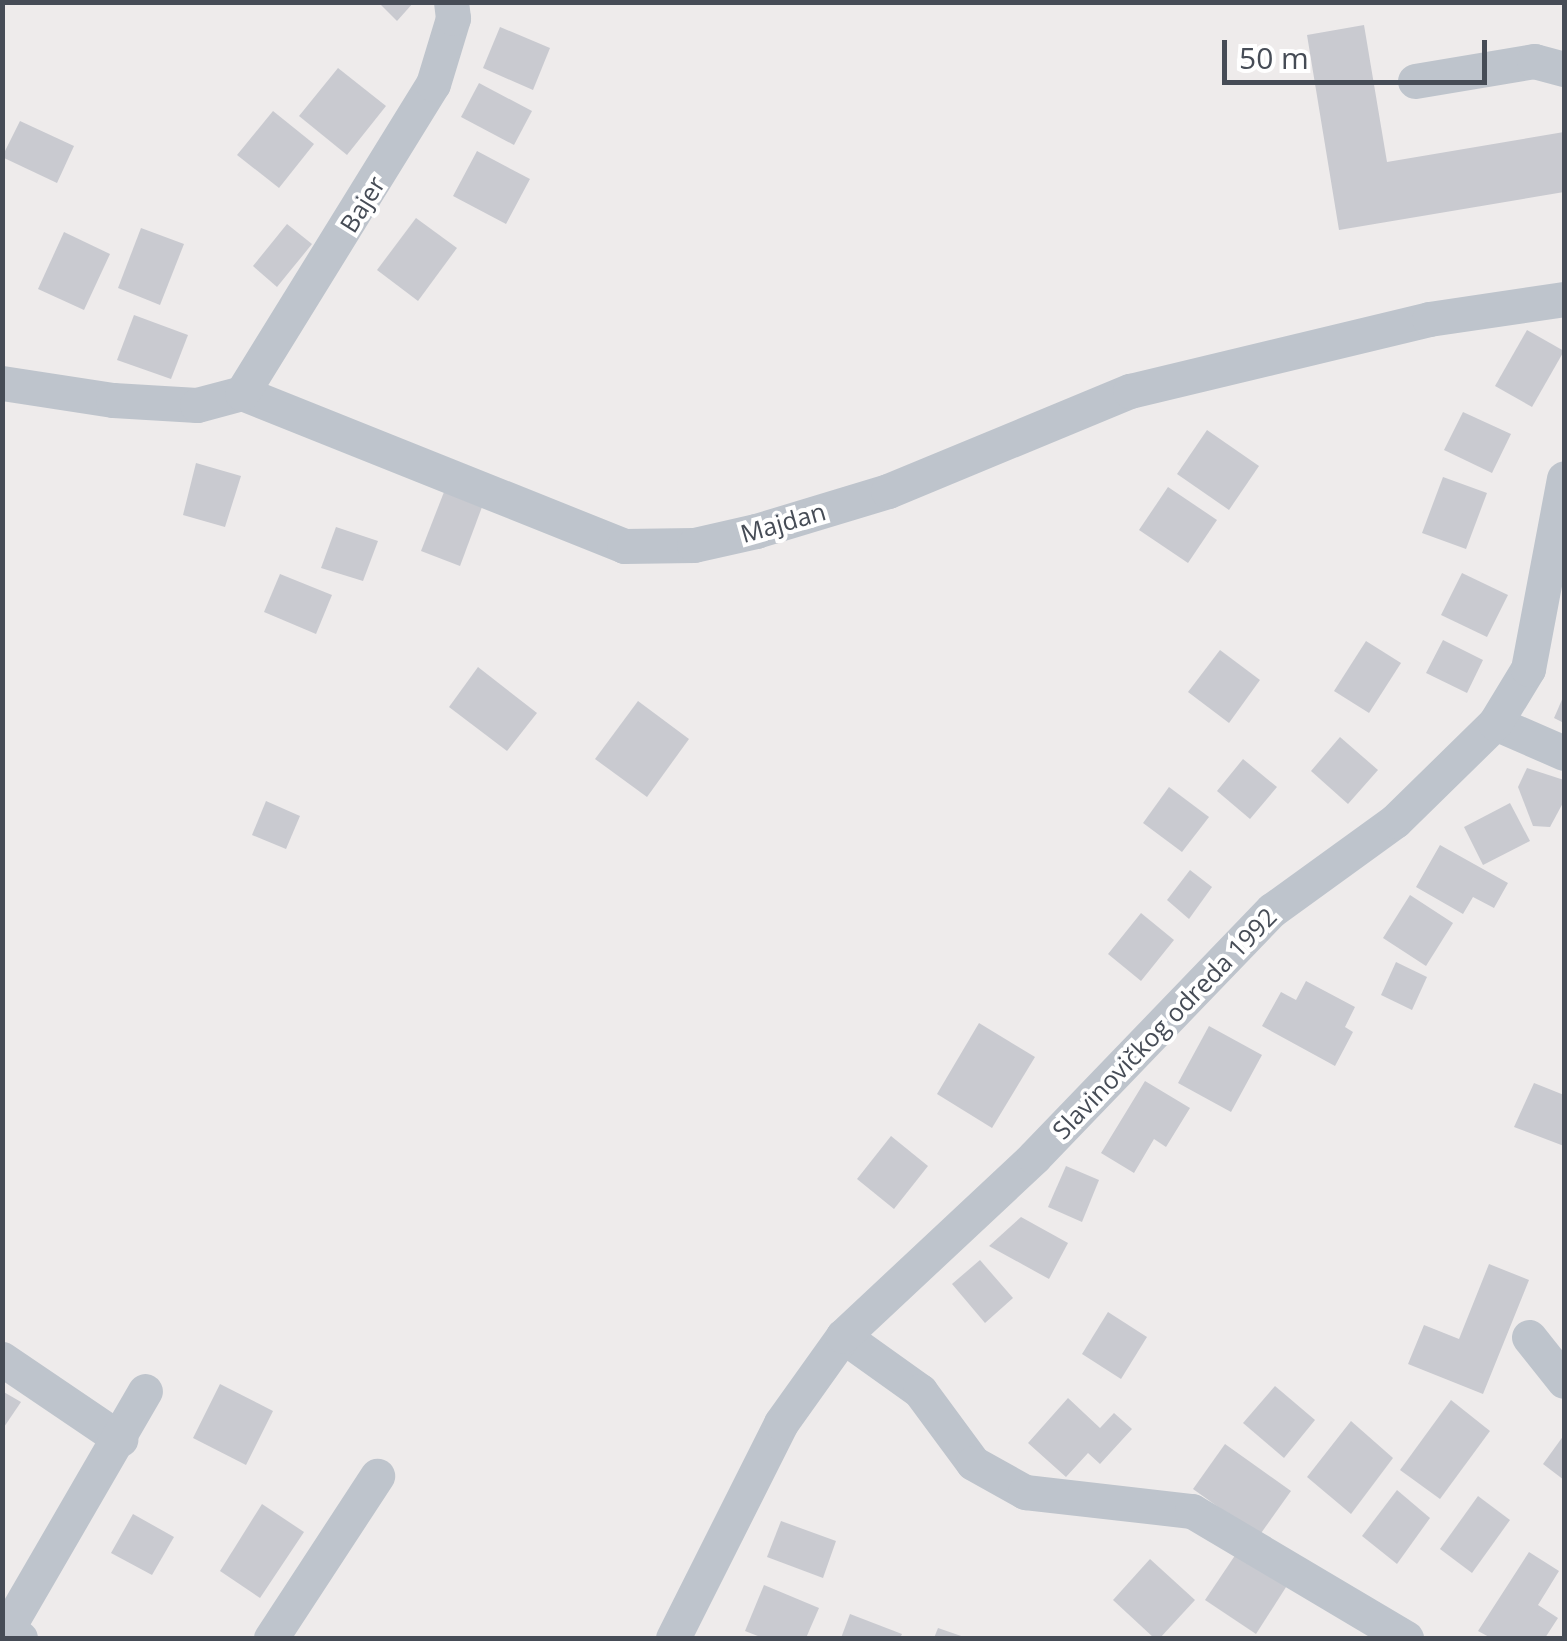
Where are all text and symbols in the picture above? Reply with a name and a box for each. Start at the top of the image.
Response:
scale bar [1227,20,1492,82]
text: 50 m [1239,37,1309,78]
street label: Bajer [333,170,391,238]
street label: Majdan [737,496,829,548]
street label: Slavinovičkog odreda 1992 [1046,901,1282,1145]

